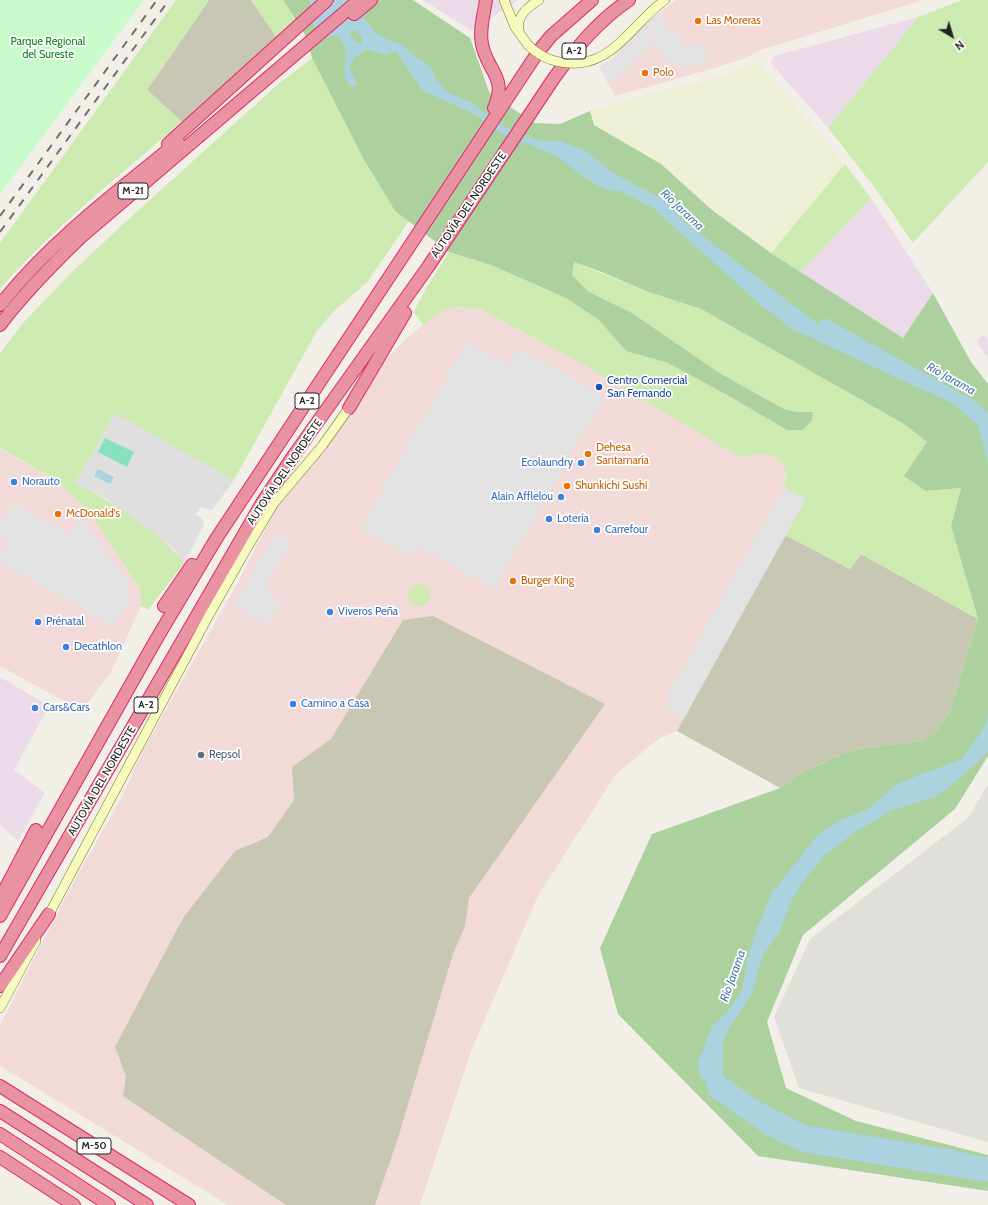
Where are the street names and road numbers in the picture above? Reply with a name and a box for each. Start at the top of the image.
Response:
road number: A-2 [562,43,586,59]
street label: AUTOVÍA DEL NORDESTE [429,150,509,260]
road number: M-21 [118,183,148,199]
road number: A-2 [295,393,319,409]
street label: AUTOVÍA DEL NORDESTE [245,417,325,527]
road number: A-2 [134,697,158,713]
street label: AUTOVÍA DEL NORDESTE [65,724,139,838]
road number: M-50 [77,1138,111,1154]

